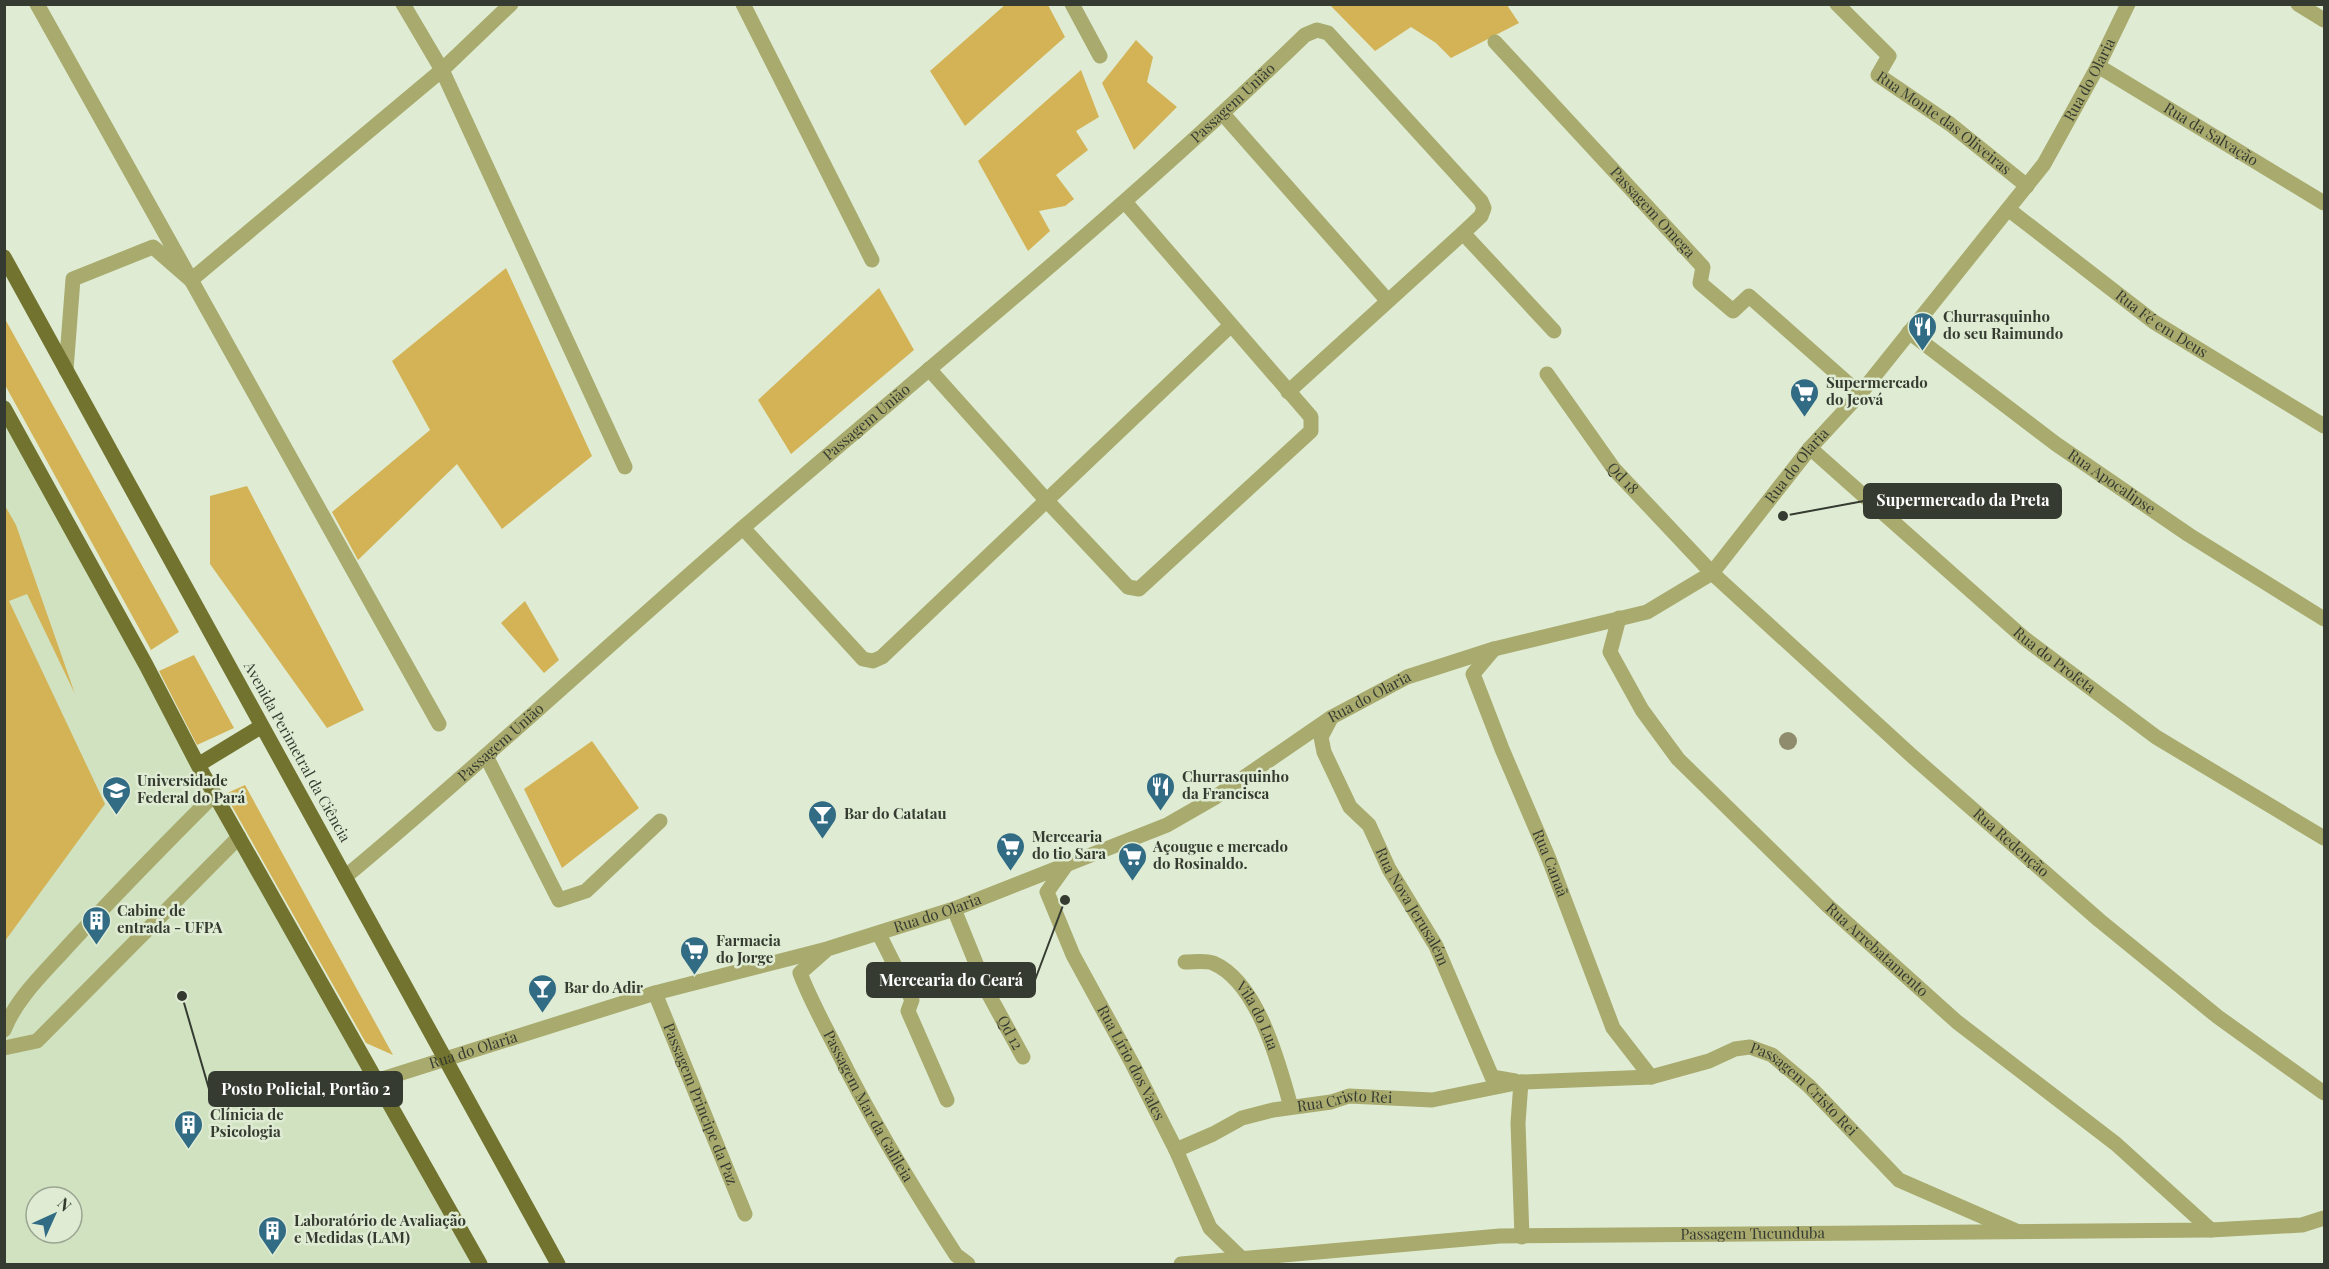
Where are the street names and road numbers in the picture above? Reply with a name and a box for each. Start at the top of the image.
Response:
street label: Rua do Olaria [2059,34,2119,124]
street label: Passagem União [1186,58,1279,147]
street label: Rua Monte das Oliveiras [1873,66,2016,178]
street label: Rua da Salvação [2161,97,2262,170]
street label: Passagem Omega [1606,162,1701,262]
street label: Rua Fé em Deus [2112,285,2212,362]
street label: Passagem União [818,379,914,464]
street label: Rua do Olaria [1760,423,1833,507]
street label: Rua Apocalipse [2064,444,2160,518]
street label: Qd 18 [1603,458,1644,498]
street label: Rua do Profeta [2009,622,2101,698]
street label: Avenida Perimetral da Ciência [239,657,356,846]
street label: Rua do Olaria [1324,666,1415,726]
street label: Passagem União [453,698,548,785]
street label: Rua Redenção [1969,803,2054,881]
street label: Rua Canaã [1528,826,1574,900]
street label: Rua Nova Jerusalém [1372,844,1454,969]
street label: Rua do Olaria [891,888,984,937]
street label: Rua Arrebatamento [1822,898,1933,1001]
street label: Vila do Lua [1232,976,1284,1053]
street label: Rua Lírio dos Vales [1093,1001,1170,1123]
street label: Qd 12 [993,1012,1028,1053]
street label: Passagem Principe da Paz [659,1020,743,1188]
street label: Rua do Olaria [426,1026,520,1073]
street label: Passagem Mar da Galileia [819,1026,919,1186]
street label: Passagem Cristo Rei [1748,1037,1863,1140]
street label: Rua Cristo Rei [1295,1085,1393,1116]
street label: Passagem Tucunduba [1680,1222,1826,1243]

